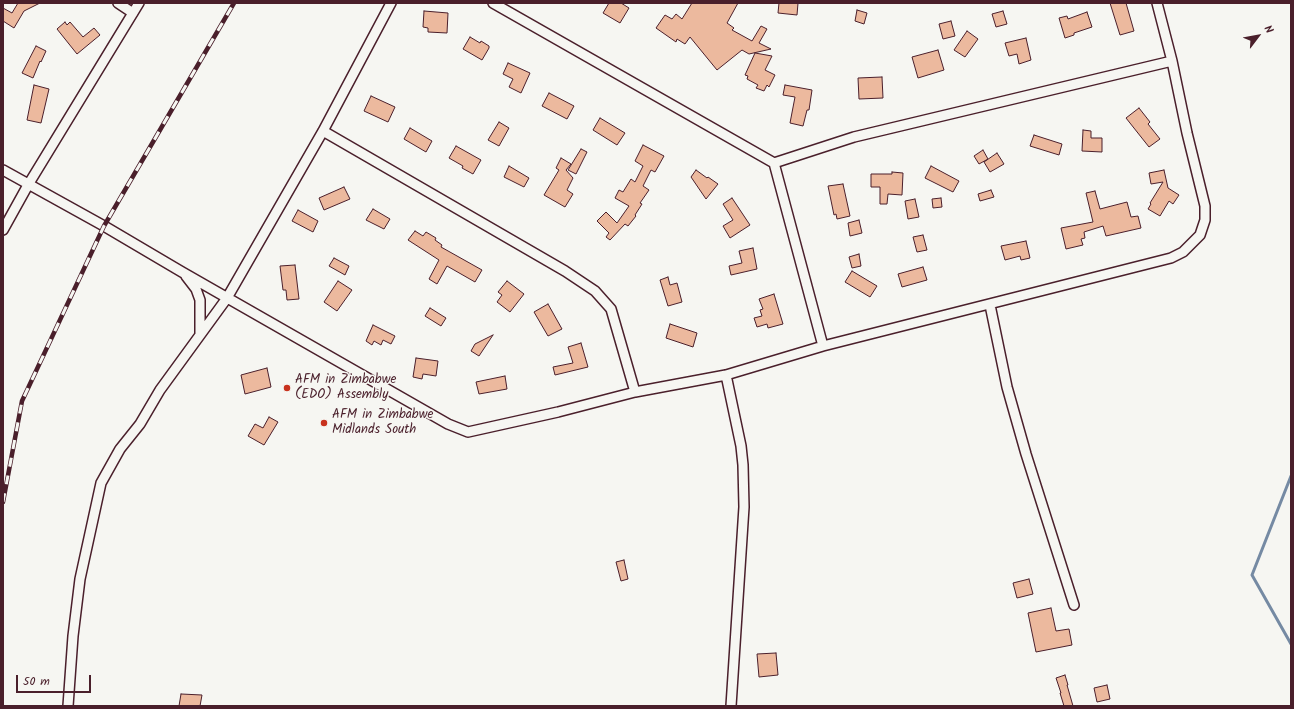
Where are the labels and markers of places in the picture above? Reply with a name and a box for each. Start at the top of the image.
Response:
place label: AFM in Zimbabwe (EDO) Assembly [295,373,396,404]
marker: AFM in Zimbabwe (EDO) Assembly [282,383,292,393]
place label: AFM in Zimbabwe Midlands South [332,408,433,439]
marker: AFM in Zimbabwe Midlands South [319,418,329,428]

